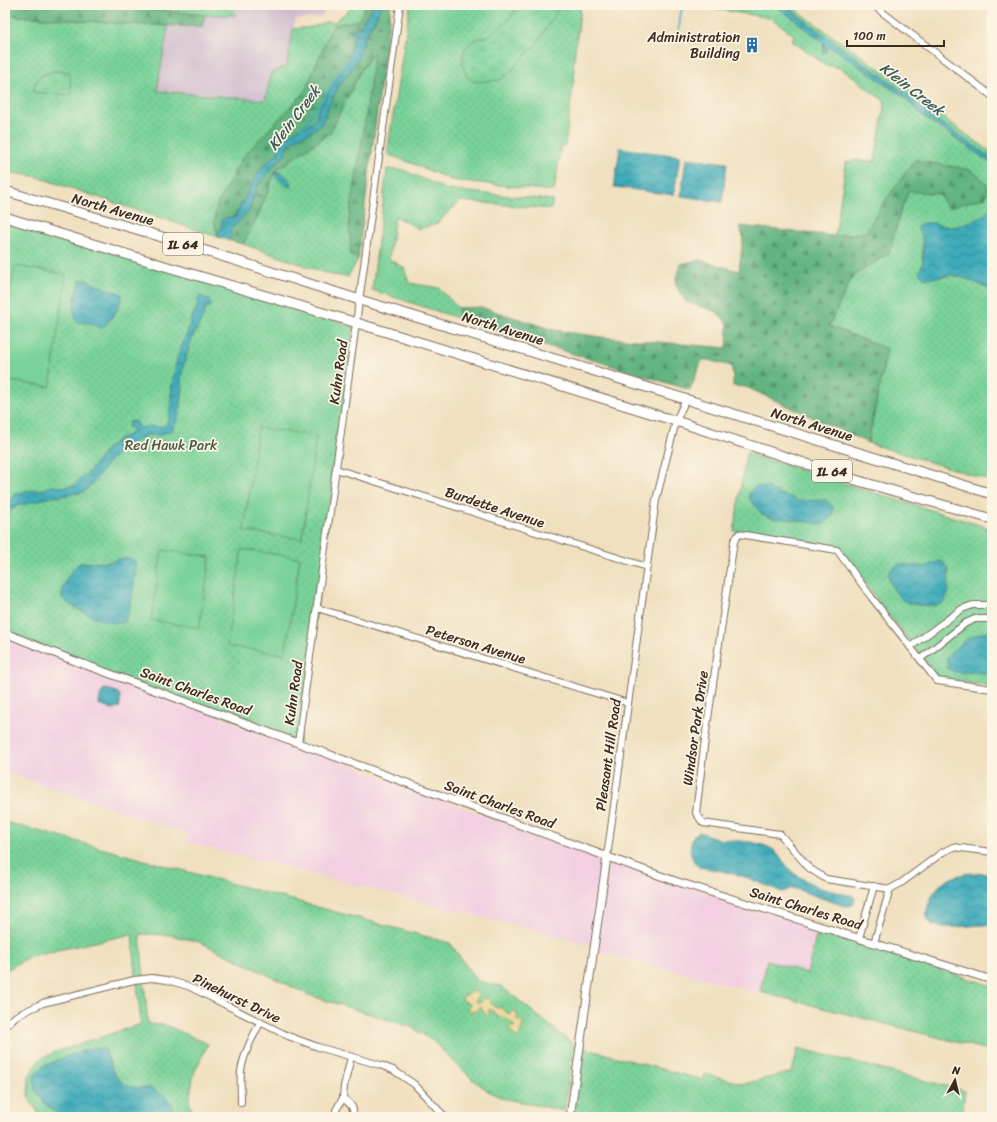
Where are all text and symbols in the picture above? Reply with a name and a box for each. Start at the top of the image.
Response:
scale bar [847,22,944,48]
place label: Administration Building [646,25,740,66]
text: 100 m [853,25,886,47]
building icon: Administration Building [743,36,761,54]
water label: Klein Creek [874,55,951,124]
water label: Klein Creek [261,78,328,156]
street label: North Avenue [69,186,157,233]
road number: IL 64 [163,233,203,255]
street label: North Avenue [459,304,547,353]
street label: Kuhn Road [322,337,356,406]
street label: North Avenue [768,400,856,449]
park label: Red Hawk Park [125,433,218,458]
road number: IL 64 [812,460,852,482]
street label: Burdette Avenue [442,480,548,535]
street label: Peterson Avenue [423,617,529,672]
street label: Kuhn Road [277,658,311,727]
street label: Saint Charles Road [137,660,256,724]
street label: Windsor Park Drive [675,669,716,787]
street label: Pleasant Hill Road [588,696,629,813]
street label: Saint Charles Road [441,773,560,837]
street label: Saint Charles Road [747,880,867,938]
street label: Pinehurst Drive [188,966,285,1031]
north arrow [935,1060,975,1100]
text: N [950,1061,962,1081]

